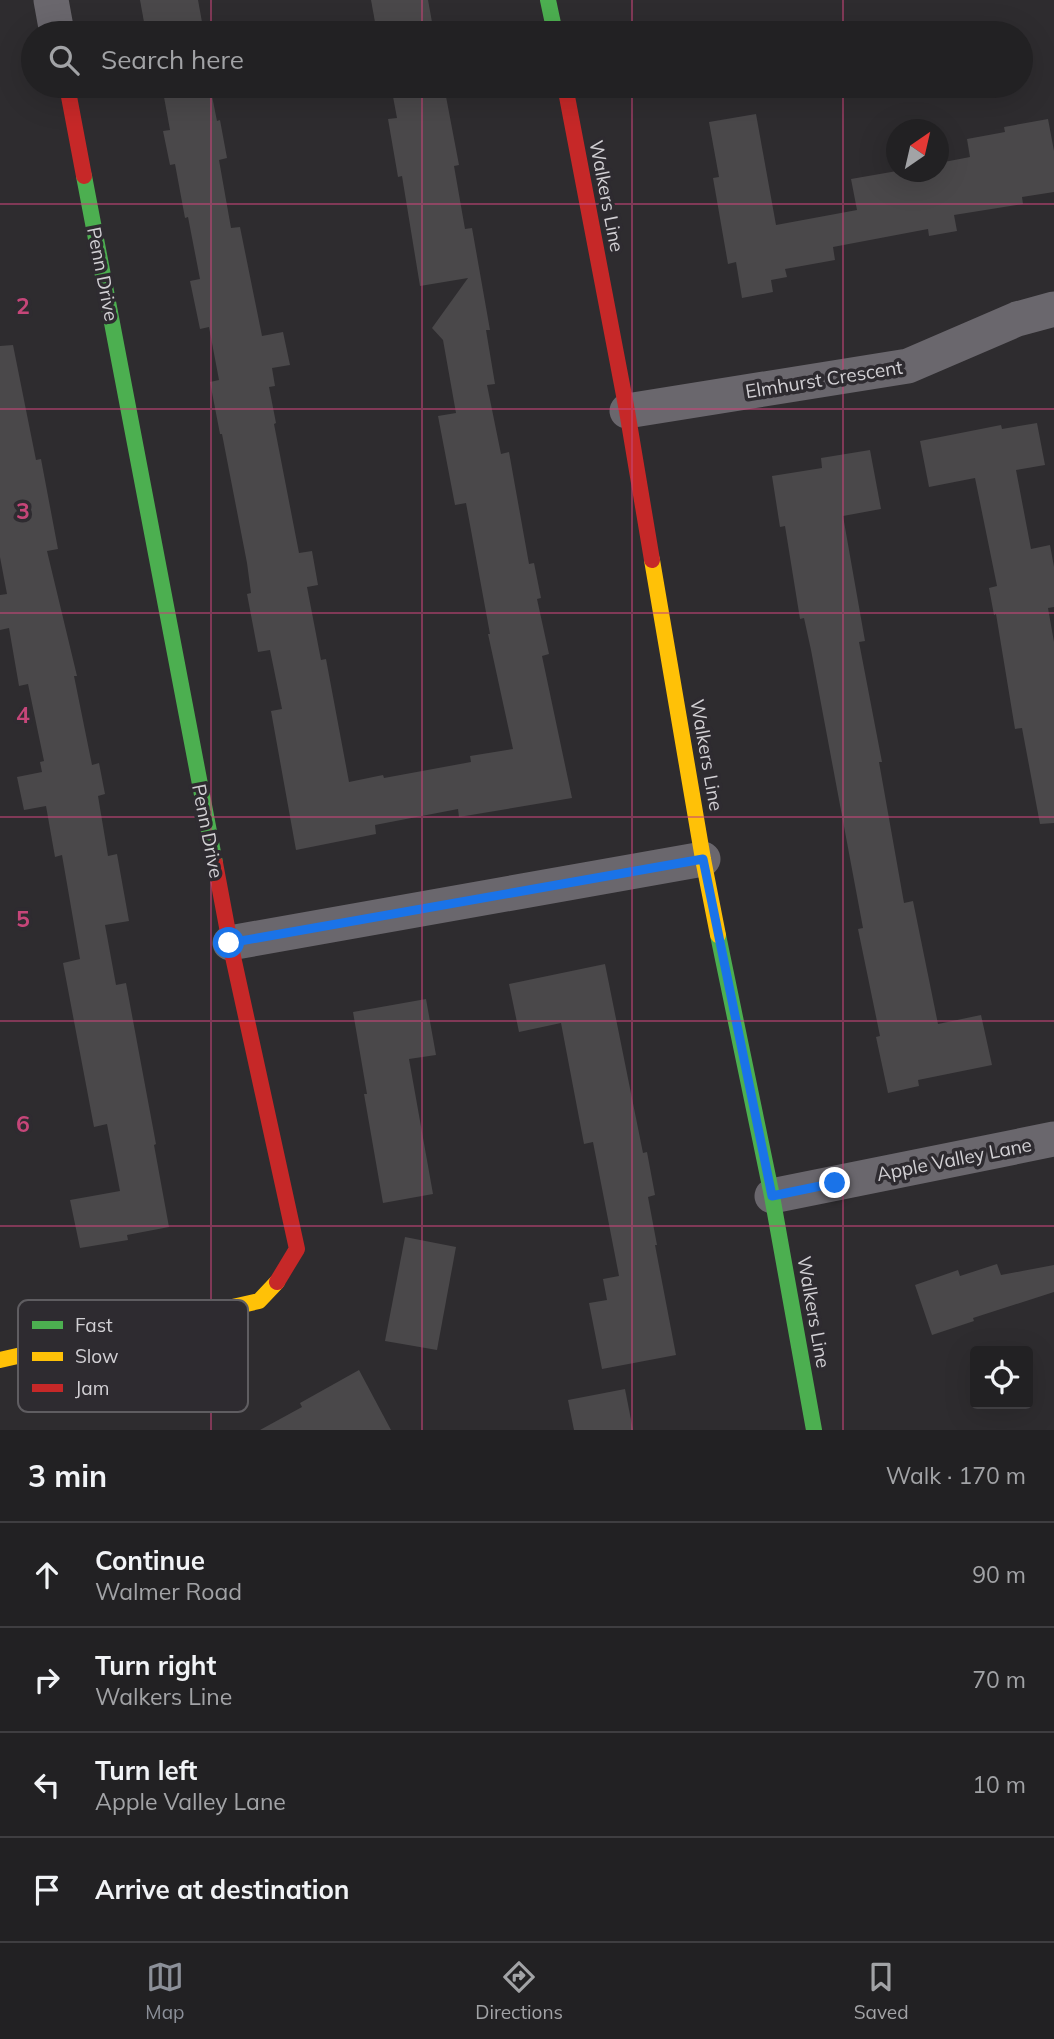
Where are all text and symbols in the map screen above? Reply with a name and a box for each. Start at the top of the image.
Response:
search box [21,21,1033,98]
icon: search [45,41,83,79]
text: Search here [101,43,244,76]
north arrow [886,119,949,182]
street label: Walkers Line [584,138,630,254]
street label: Penn Drive [82,225,124,323]
text: 2 [16,291,30,320]
street label: Elmhurst Crescent [744,355,905,403]
text: 3 [16,496,30,525]
street label: Walkers Line [685,697,729,813]
text: 4 [16,700,30,729]
street label: Penn Drive [187,782,229,880]
text: 5 [16,904,30,933]
route start [213,927,244,958]
text: 6 [16,1109,30,1138]
street label: Apple Valley Lane [874,1132,1034,1186]
route end [819,1167,850,1198]
street label: Walkers Line [792,1254,836,1370]
legend [18,1300,248,1412]
text: Fast [75,1313,113,1337]
text: Slow [75,1344,119,1368]
map controls [970,1346,1033,1409]
button: locate [970,1346,1033,1409]
text: Jam [75,1376,109,1400]
text: 3 min [28,1457,107,1495]
text: Walk · 170 m [886,1461,1026,1490]
text: Continue [95,1544,205,1577]
icon: ahead [28,1556,66,1594]
text: 90 m [972,1560,1026,1589]
text: Walmer Road [95,1577,242,1606]
text: Turn right [95,1649,216,1682]
icon: right [28,1661,66,1699]
text: 70 m [972,1665,1026,1694]
text: Walkers Line [95,1682,232,1711]
text: Turn left [95,1754,197,1787]
icon: left [28,1766,66,1804]
text: 10 m [972,1770,1026,1799]
text: Apple Valley Lane [95,1787,286,1816]
icon: arrive [28,1871,66,1909]
text: Arrive at destination [95,1873,350,1906]
tab: Map [145,1958,184,2024]
tab: Directions [475,1958,563,2024]
tab: Saved [854,1958,909,2024]

